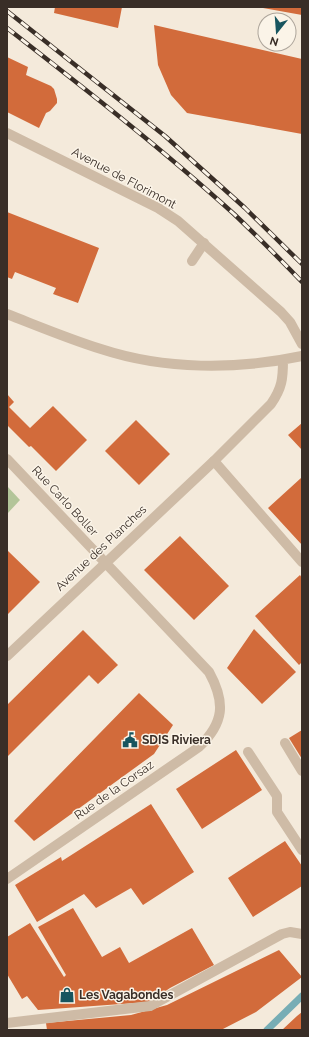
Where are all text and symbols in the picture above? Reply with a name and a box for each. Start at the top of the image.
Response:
north arrow [257,12,297,52]
text: N [268,34,280,49]
street label: Avenue de Florimont [69,145,179,211]
street label: Rue Carlo Boller [29,463,101,539]
street label: Avenue des Planches [53,502,150,594]
public building icon: SDIS Riviera [121,731,139,749]
place label: SDIS Riviera [142,733,211,747]
street label: Rue de la Corsaz [72,757,156,822]
shop icon: Les Vagabondes [58,986,76,1004]
place label: Les Vagabondes [79,988,173,1002]

